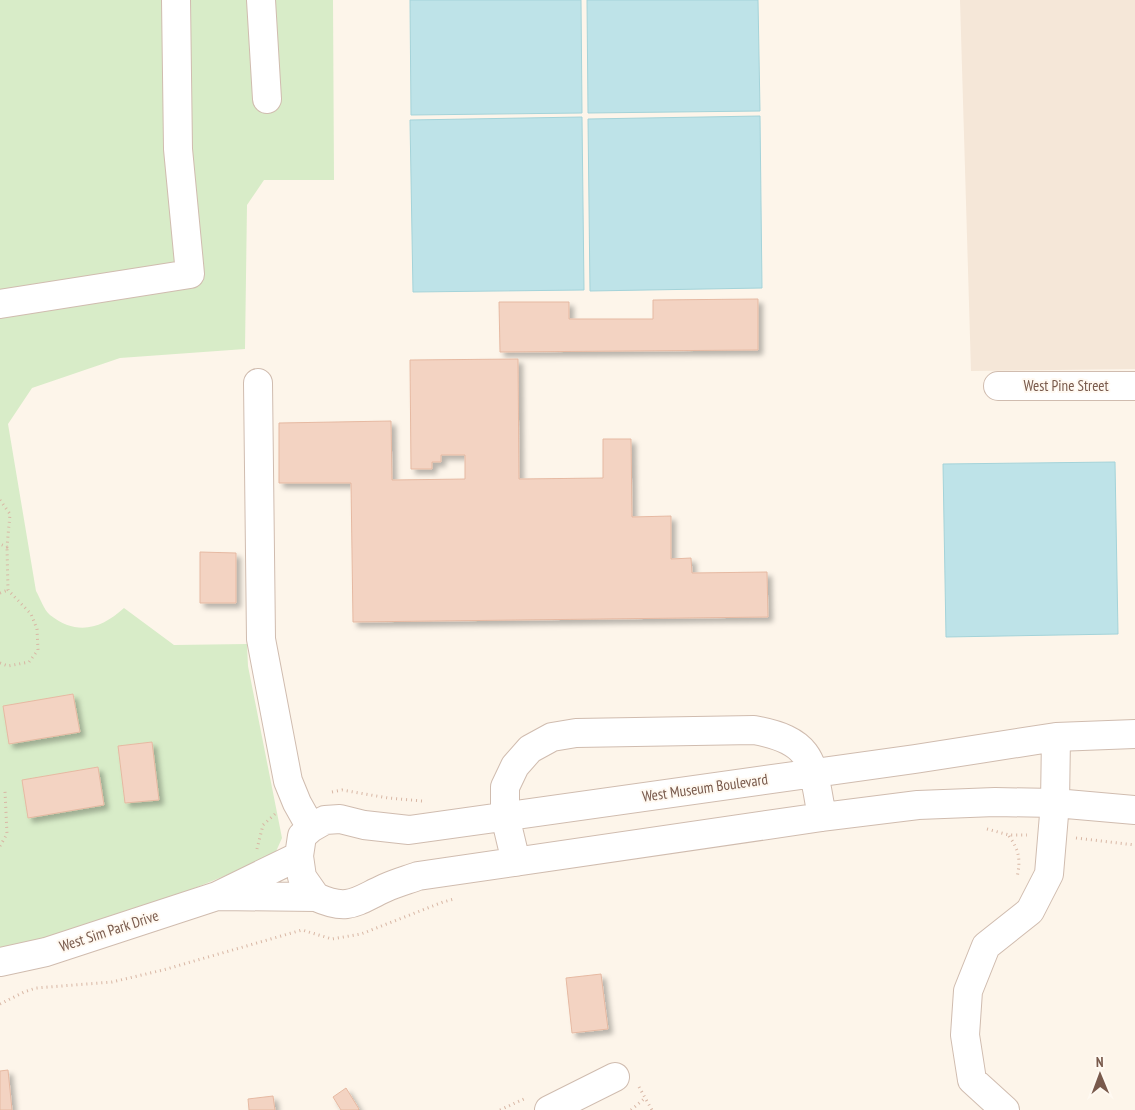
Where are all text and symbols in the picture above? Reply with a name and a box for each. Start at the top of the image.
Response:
street label: West Pine Street [1023,376,1109,395]
street label: West Museum Boulevard [641,769,769,806]
street label: West Sim Park Drive [57,906,161,955]
north arrow [1075,1050,1125,1100]
text: N [1096,1053,1104,1071]

